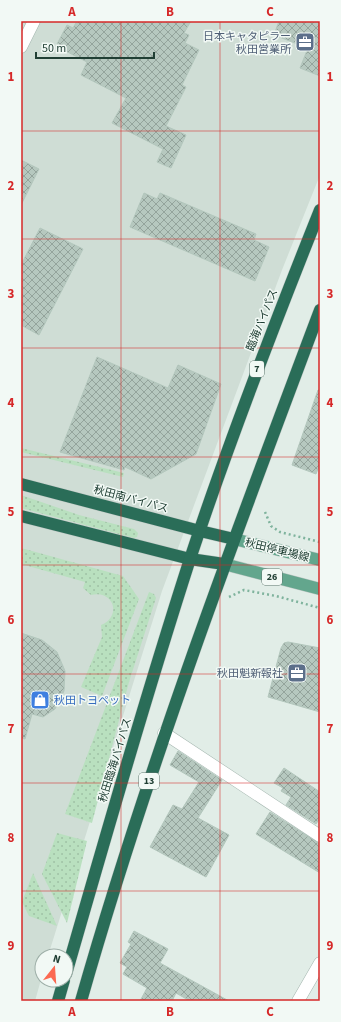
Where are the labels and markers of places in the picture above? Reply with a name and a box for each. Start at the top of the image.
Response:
place label: 日本キャタピラー 秋田営業所 [203,29,292,57]
office icon: 日本キャタピラー 秋田営業所 [294,31,316,53]
office icon: 秋田魁新報社 [286,662,308,684]
place label: 秋田魁新報社 [217,666,283,681]
shop icon: 秋田トヨペット [29,689,51,711]
place label: 秋田トヨペット [54,693,131,708]

